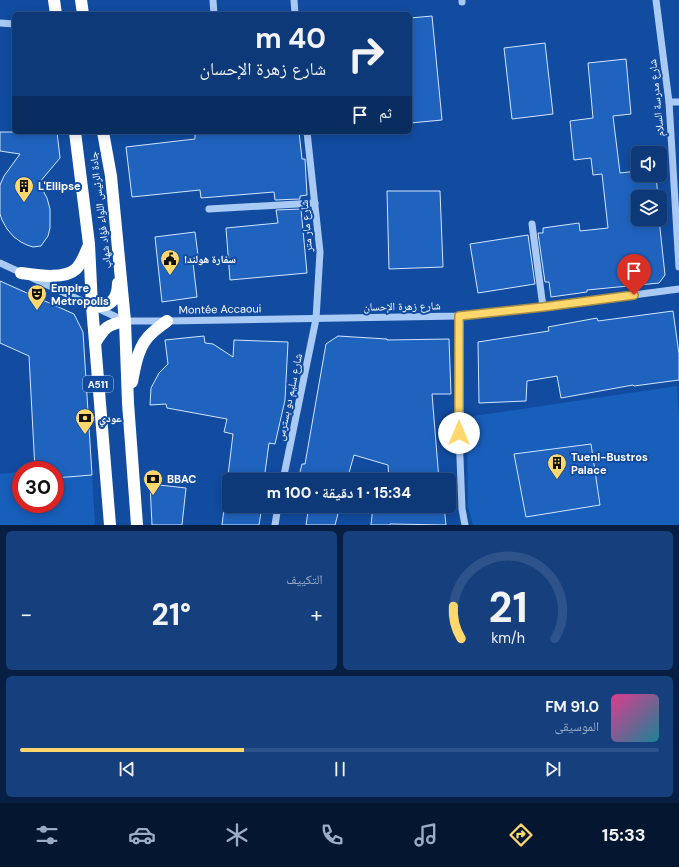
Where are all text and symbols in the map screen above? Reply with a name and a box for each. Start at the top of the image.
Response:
text: 40 m [255,20,326,57]
icon: right [340,28,392,80]
text: شارع زهرة الإحسان [199,57,326,81]
street label: شارع مدرسة السلام [645,59,667,137]
text: ثم [379,103,392,123]
icon: arrive [349,104,371,126]
map controls [631,146,667,226]
button: sound [631,146,667,182]
street label: جادة الرئيس اللواء فؤاد شهاب [86,151,114,269]
building icon: L'Ellipse [13,175,35,203]
place label: L'Ellipse [38,179,81,193]
button: layers [631,190,667,226]
street label: شارع مار متر [297,199,315,254]
public building icon: سفارة هولندا [159,248,181,276]
place label: سفارة هولندا [184,252,236,266]
pin [617,254,651,295]
icon: arrive [623,260,645,282]
place label: Empire Metropolis [51,281,109,308]
theatre icon: Empire Metropolis [26,283,48,311]
street label: شارع زهرة الإحسان [363,298,441,314]
street label: Montée Accaoui [179,301,261,317]
street label: شارع سليم دو بسترس [273,352,306,442]
road number: A511 [83,376,113,392]
bank icon: عودي [74,407,96,435]
place label: عودي [99,411,122,427]
position arrow [438,412,480,454]
place label: Tueni-Bustros Palace [571,450,648,477]
building icon: Tueni-Bustros Palace [546,452,568,480]
speed limit sign: 30 [12,461,64,513]
bank icon: BBAC [142,468,164,496]
place label: BBAC [167,472,196,486]
text: 15:34 · 1 دقيقة · 100 m [267,483,411,503]
text: التكييف [286,571,323,588]
text: 21 [488,580,527,634]
text: 21° [152,595,191,634]
text: − [20,600,32,629]
text: + [310,600,323,629]
text: km/h [491,628,525,646]
text: 91.0 FM [545,697,599,717]
text: الموسيقى [555,718,599,735]
icon: previous [116,758,138,780]
icon: pause [329,758,351,780]
icon: next [542,758,564,780]
icon: filters [33,821,61,849]
icon: car [128,821,156,849]
icon: climate [223,821,251,849]
icon: phone [318,821,346,849]
icon: music [412,821,440,849]
icon: directions [507,821,535,849]
text: 15:33 [602,823,646,847]

